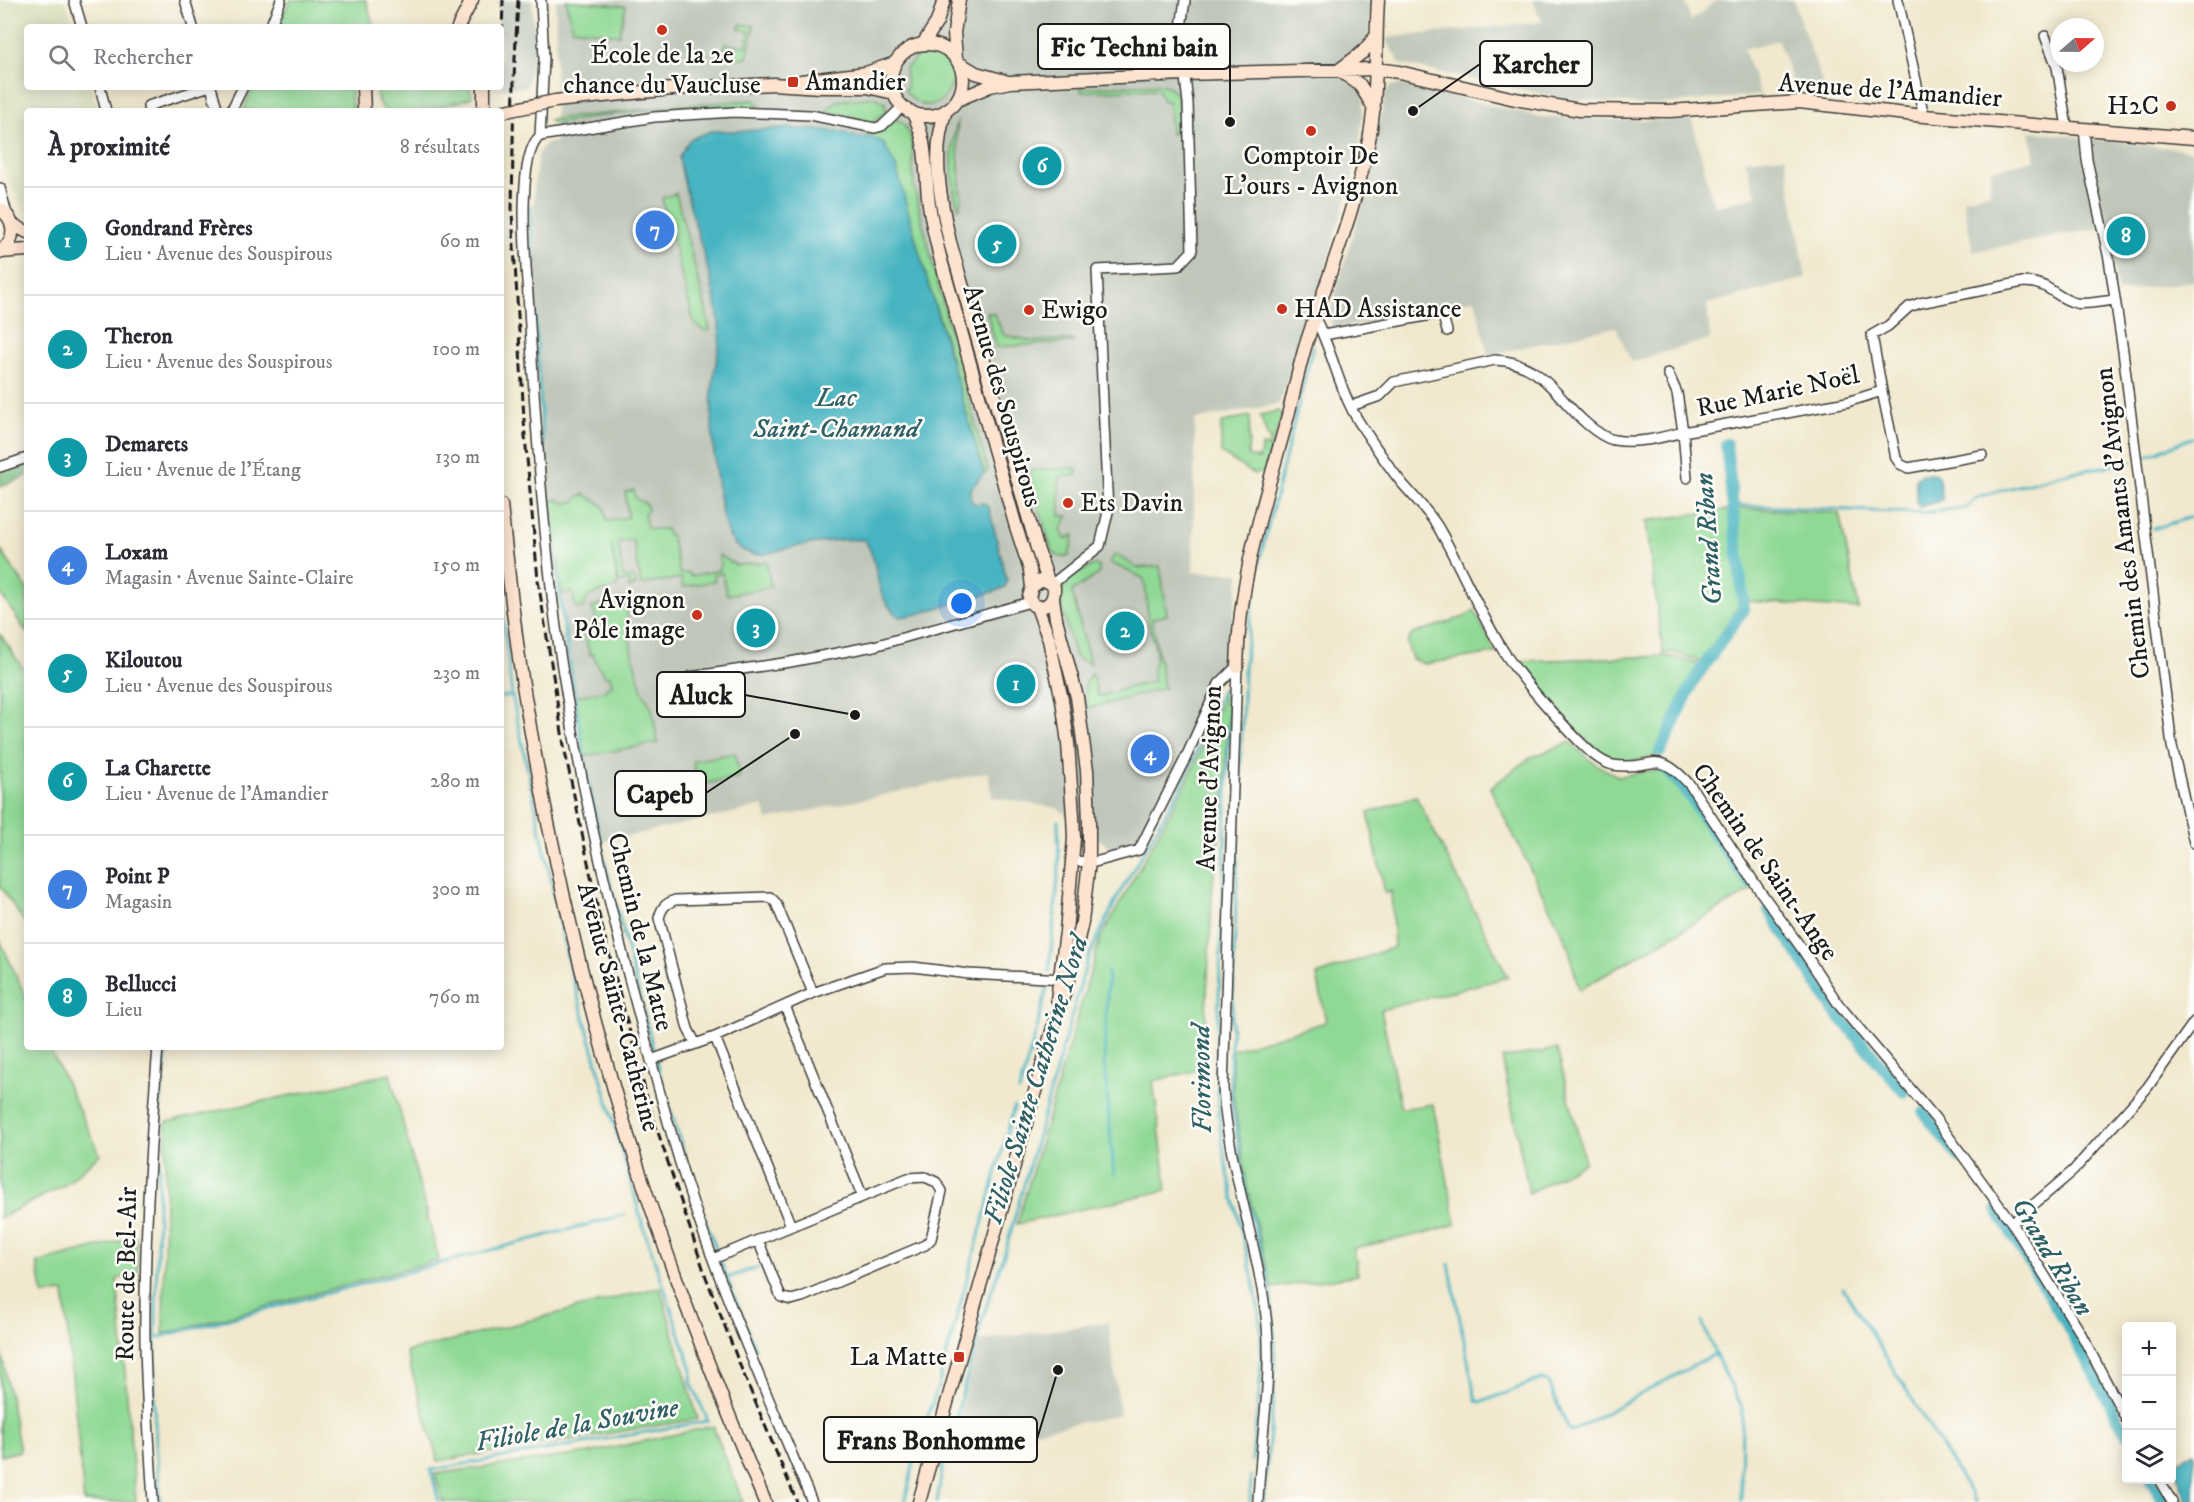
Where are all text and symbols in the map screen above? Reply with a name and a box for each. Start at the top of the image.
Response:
north arrow [2050,18,2104,72]
marker: École de la 2e chance du Vaucluse [655,23,669,37]
search box [24,24,504,90]
callout: Fic Techni bain [1038,24,1230,69]
text: Fic Techni bain [1050,31,1219,65]
place label: École de la 2e chance du Vaucluse [563,39,761,102]
icon: search [45,41,78,74]
callout: Karcher [1480,41,1592,86]
text: Rechercher [93,44,193,71]
text: Karcher [1492,48,1581,82]
place label: Amandier [805,66,906,99]
street label: Avenue de l'Amandier [1777,67,2003,115]
marker: Amandier [786,75,800,89]
place label: H2C [2107,90,2159,123]
marker: H2C [2164,99,2178,113]
marker: Comptoir De L'ours - Avignon [1304,124,1318,138]
text: À proximité [48,131,170,164]
text: 8 résultats [400,135,480,160]
place label: Comptoir De L'ours - Avignon [1224,140,1399,203]
pin: 6 [1022,144,1062,188]
pin: 7 [636,208,674,252]
pin: 8 [2106,214,2146,258]
text: Gondrand Frères [105,215,253,242]
pin: 5 [978,222,1016,266]
text: 1 [64,229,71,254]
text: 60 m [440,229,480,254]
text: Lieu · Avenue des Souspirous [105,242,332,267]
street label: Avenue des Souspirous [955,281,1049,511]
place label: HAD Assistance [1294,293,1461,326]
place label: Ewigo [1041,294,1108,327]
marker: HAD Assistance [1275,302,1289,316]
marker: Ewigo [1022,303,1036,317]
text: Theron [105,323,173,350]
text: 2 [63,337,72,362]
text: 100 m [432,337,480,362]
text: Lieu · Avenue des Souspirous [105,350,332,375]
street label: Rue Marie Noël [1694,359,1863,425]
street label: Chemin des Amants d'Avignon [2087,365,2158,681]
water label: Lac Saint-Chamand [752,381,923,446]
text: Demarets [105,431,188,458]
text: 3 [64,445,71,470]
text: 130 m [435,445,480,470]
text: Lieu · Avenue de l'Étang [105,458,301,483]
water label: Grand Riban [1687,471,1731,606]
place label: Ets Davin [1080,487,1183,520]
marker: Ets Davin [1061,496,1075,510]
text: Loxam [105,539,168,566]
text: 4 [62,553,73,578]
text: 150 m [433,553,480,578]
text: Magasin · Avenue Sainte-Claire [105,566,354,591]
place label: Avignon Pôle image [573,584,685,647]
your location [947,589,976,618]
pin: 3 [736,606,776,650]
marker: Avignon Pôle image [690,608,704,622]
pin: 2 [1106,608,1144,654]
text: Kiloutou [105,647,182,674]
text: 5 [63,661,72,686]
text: 230 m [433,661,480,686]
pin: 1 [996,662,1036,706]
callout: Aluck [657,672,745,717]
text: Lieu · Avenue des Souspirous [105,674,332,699]
text: Aluck [668,679,733,713]
street label: Avenue d'Avignon [1190,684,1230,871]
pin: 4 [1130,732,1170,777]
text: La Charette [105,755,211,782]
street label: Chemin de Saint-Ange [1684,757,1846,967]
text: 6 [62,769,73,794]
text: 280 m [430,769,480,794]
callout: Capeb [615,771,706,816]
text: Capeb [627,778,694,812]
text: Lieu · Avenue de l'Amandier [105,782,328,807]
street label: Chemin de la Matte [599,830,681,1034]
text: Point P [105,863,170,890]
text: 7 [62,877,73,902]
text: 300 m [432,877,480,902]
street label: Avenue Sainte-Catherine [569,879,667,1135]
text: Magasin [105,890,172,915]
water label: Filiole Sainte Catherine Nord [976,928,1097,1228]
text: Bellucci [105,971,176,998]
text: 8 [62,985,73,1010]
text: 760 m [429,985,480,1010]
text: Lieu [105,998,143,1023]
water label: Florimond [1184,1020,1220,1134]
street label: Route de Bel-Air [109,1186,145,1362]
water label: Grand Riban [2003,1191,2101,1323]
map controls [2122,1322,2176,1484]
button: + [2122,1322,2176,1376]
place label: La Matte [849,1341,947,1374]
marker: La Matte [952,1350,966,1364]
button: − [2122,1376,2176,1430]
water label: Filiole de la Souvine [473,1390,682,1460]
callout: Frans Bonhomme [824,1417,1037,1462]
text: Frans Bonhomme [837,1424,1025,1458]
button: layers [2122,1430,2176,1484]

